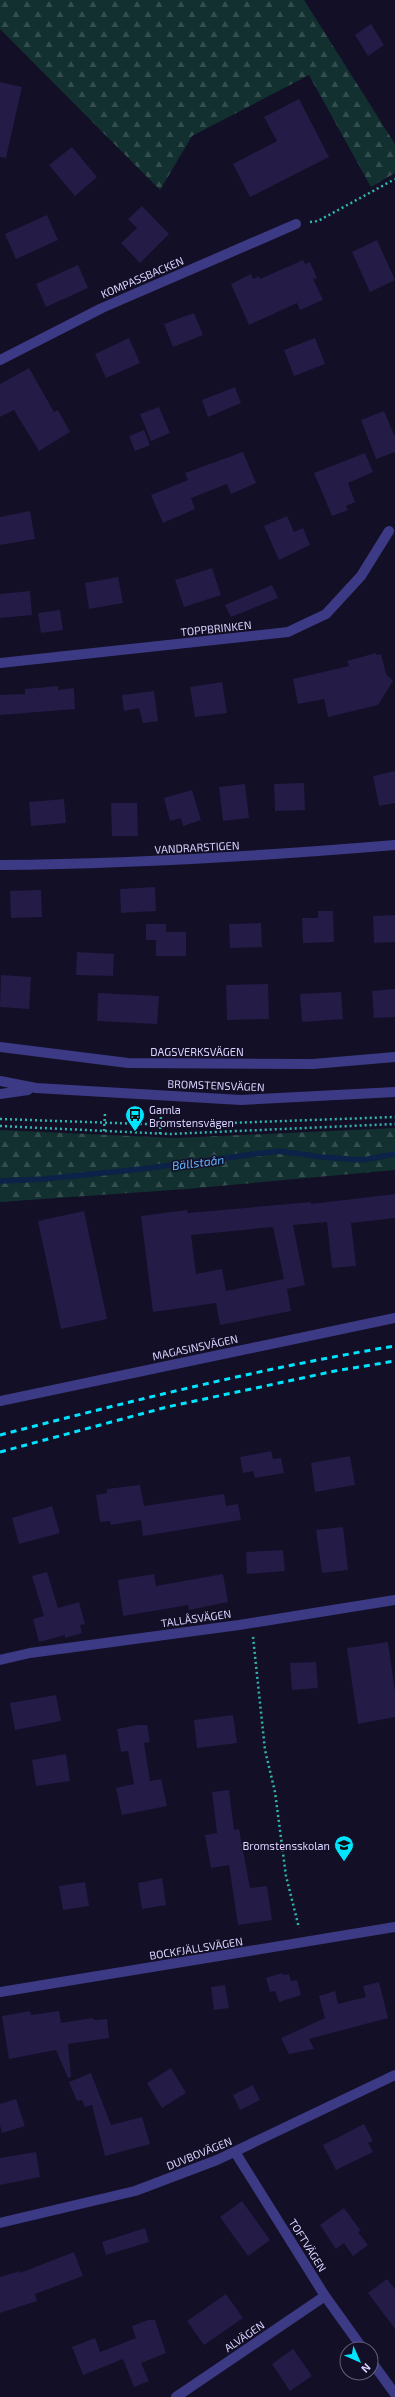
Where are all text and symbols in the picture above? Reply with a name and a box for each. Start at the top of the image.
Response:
street label: KOMPASSBACKEN [99,254,185,300]
street label: TOPPBRINKEN [180,618,252,638]
street label: VANDRARSTIGEN [154,838,240,856]
street label: DAGSVERKSVÄGEN [150,1045,244,1058]
street label: BROMSTENSVÄGEN [167,1077,265,1093]
place label: Gamla Bromstensvägen [149,1103,234,1129]
bus stop icon: Gamla Bromstensvägen [124,1104,146,1132]
water label: Bällstaån [171,1152,225,1172]
street label: MAGASINSVÄGEN [151,1332,239,1362]
street label: TALLÅSVÄGEN [160,1607,232,1629]
school or university icon: Bromstensskolan [333,1834,355,1862]
place label: Bromstensskolan [242,1839,330,1852]
street label: BOCKFJÄLLSVÄGEN [148,1934,244,1962]
street label: DUVBOVÄGEN [164,2134,234,2172]
street label: TOFTVÄGEN [287,2216,329,2274]
street label: ALVÄGEN [221,2318,267,2354]
north arrow [339,2341,379,2381]
text: N [359,2361,374,2376]

